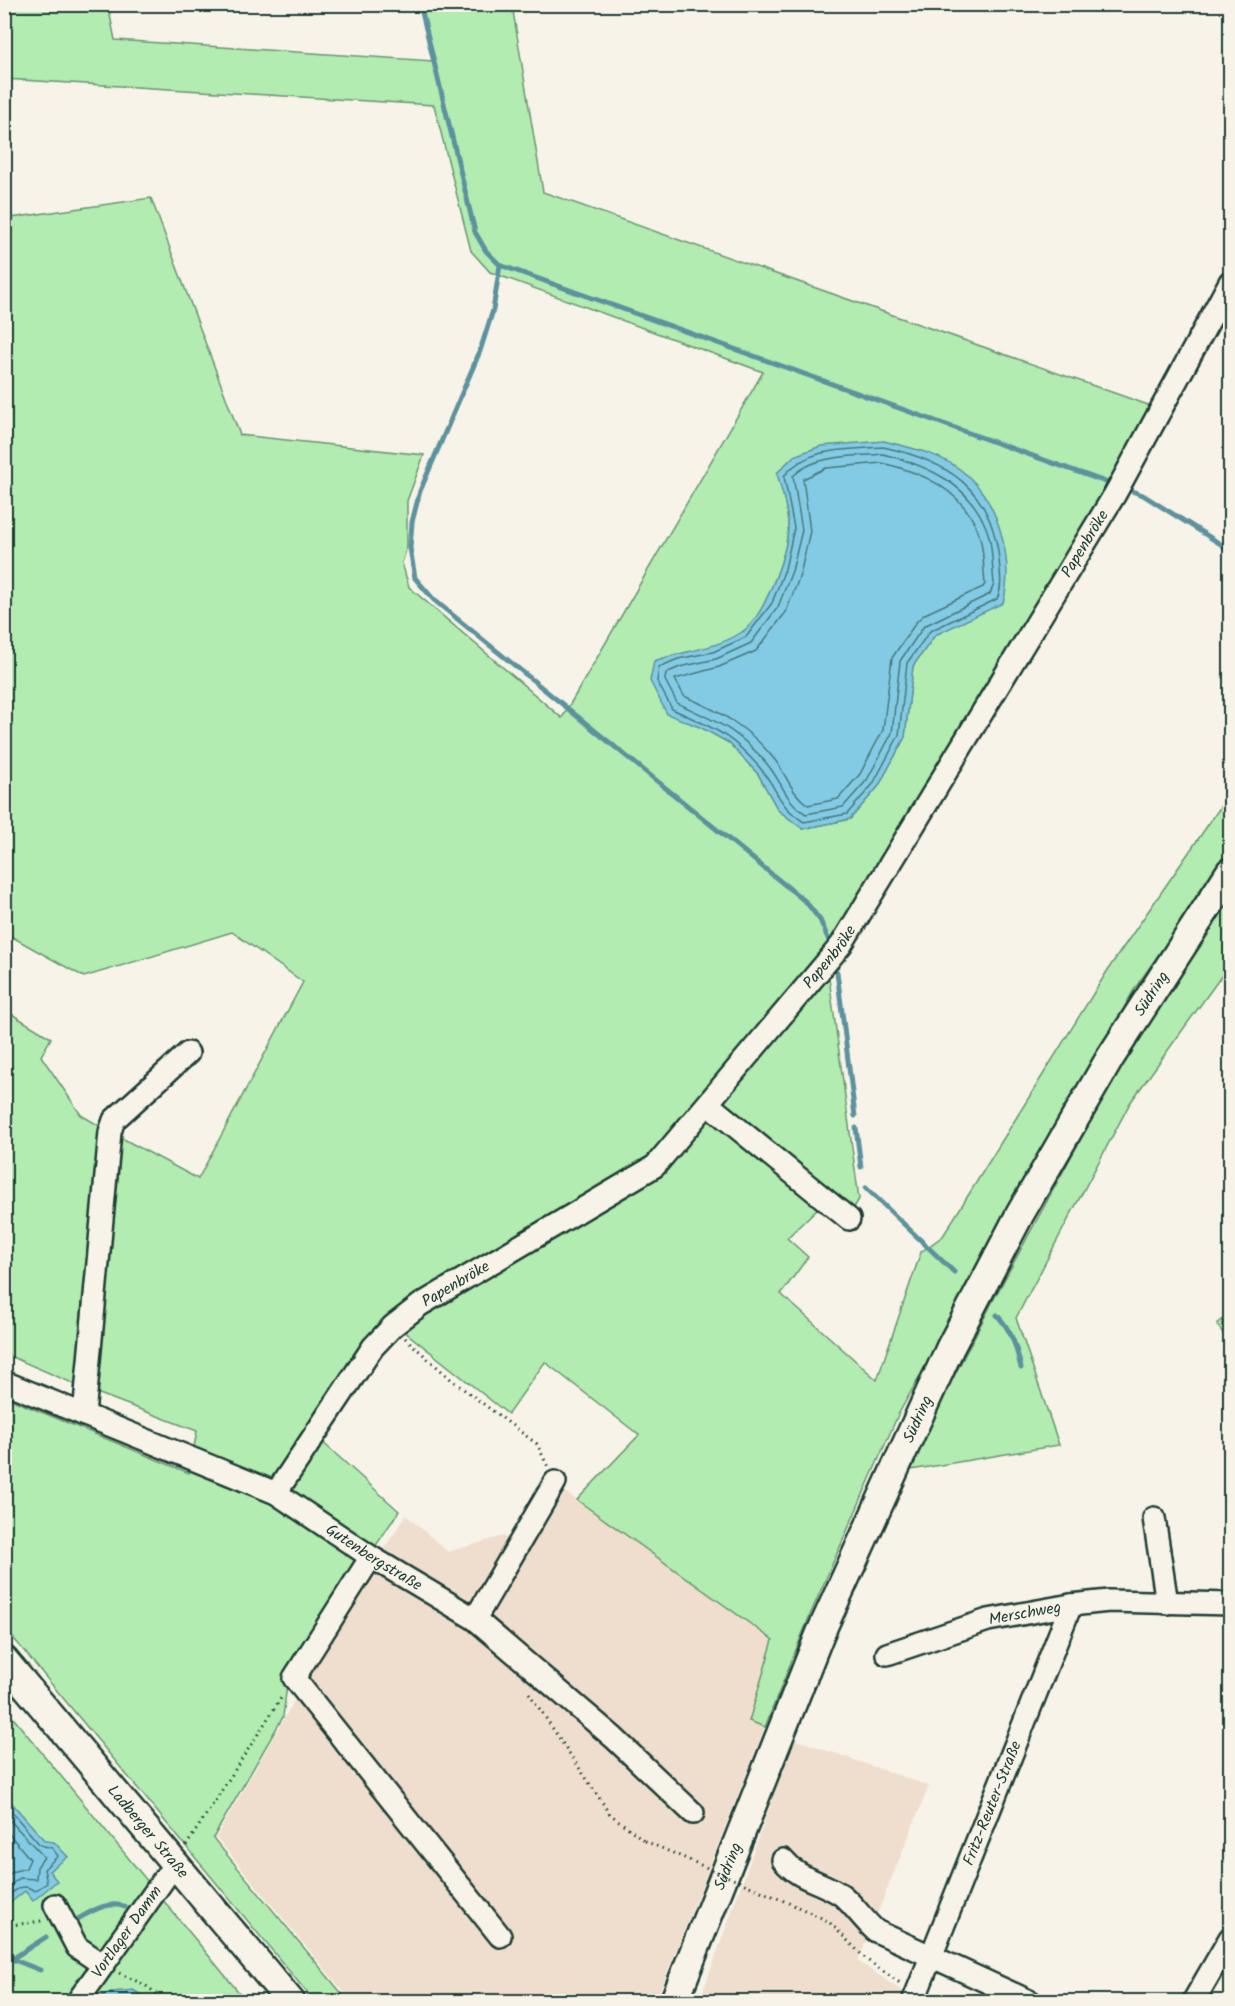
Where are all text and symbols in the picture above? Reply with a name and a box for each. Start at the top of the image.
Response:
street label: Papenbröke [1055,505,1115,582]
street label: Papenbröke [797,920,863,994]
street label: Südring [1128,966,1175,1021]
street label: Papenbröke [417,1254,494,1314]
street label: Südring [896,1391,939,1447]
street label: Gutenbergstraße [320,1517,427,1597]
street label: Merschweg [987,1595,1063,1632]
street label: Fritz-Reuter-Straße [956,1737,1028,1869]
street label: Ladberger Straße [101,1779,195,1884]
street label: Südring [707,1839,749,1894]
street label: Vortlager Damm [85,1880,168,1983]

